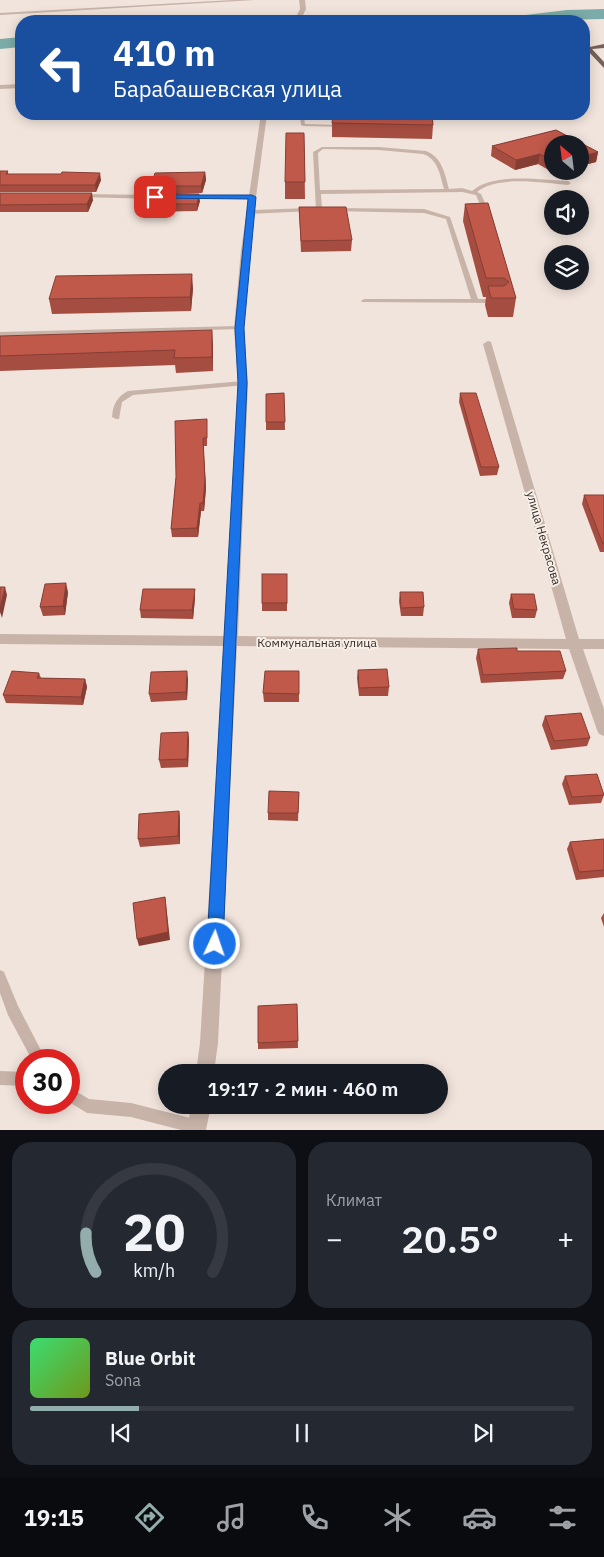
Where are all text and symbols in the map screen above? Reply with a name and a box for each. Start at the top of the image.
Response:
text: 410 m [113,30,216,76]
icon: left [30,35,95,100]
text: Барабашевская улица [113,74,342,103]
north arrow [544,135,589,180]
map controls [544,135,589,290]
pin [134,176,176,218]
icon: arrive [141,183,169,211]
button: sound [544,190,589,235]
button: layers [544,245,589,290]
street label: улица Некрасова [523,489,565,587]
street label: Коммунальная улица [257,635,377,650]
position arrow [188,917,240,969]
speed limit sign: 30 [15,1049,80,1114]
text: 19:17 · 2 мин · 460 m [208,1077,398,1101]
text: Климат [326,1190,382,1210]
text: 20 [123,1198,185,1265]
text: 20.5° [401,1214,499,1263]
text: − [326,1220,343,1257]
text: + [557,1220,574,1257]
text: km/h [133,1259,175,1282]
text: Blue Orbit [105,1346,195,1370]
text: Sona [105,1370,141,1390]
icon: previous [107,1419,135,1447]
icon: pause [288,1419,316,1447]
icon: next [469,1419,497,1447]
icon: directions [132,1500,167,1535]
icon: music [214,1500,249,1535]
icon: phone [297,1500,332,1535]
icon: climate [380,1500,415,1535]
icon: car [462,1500,497,1535]
icon: filters [545,1500,580,1535]
text: 19:15 [24,1503,84,1532]

